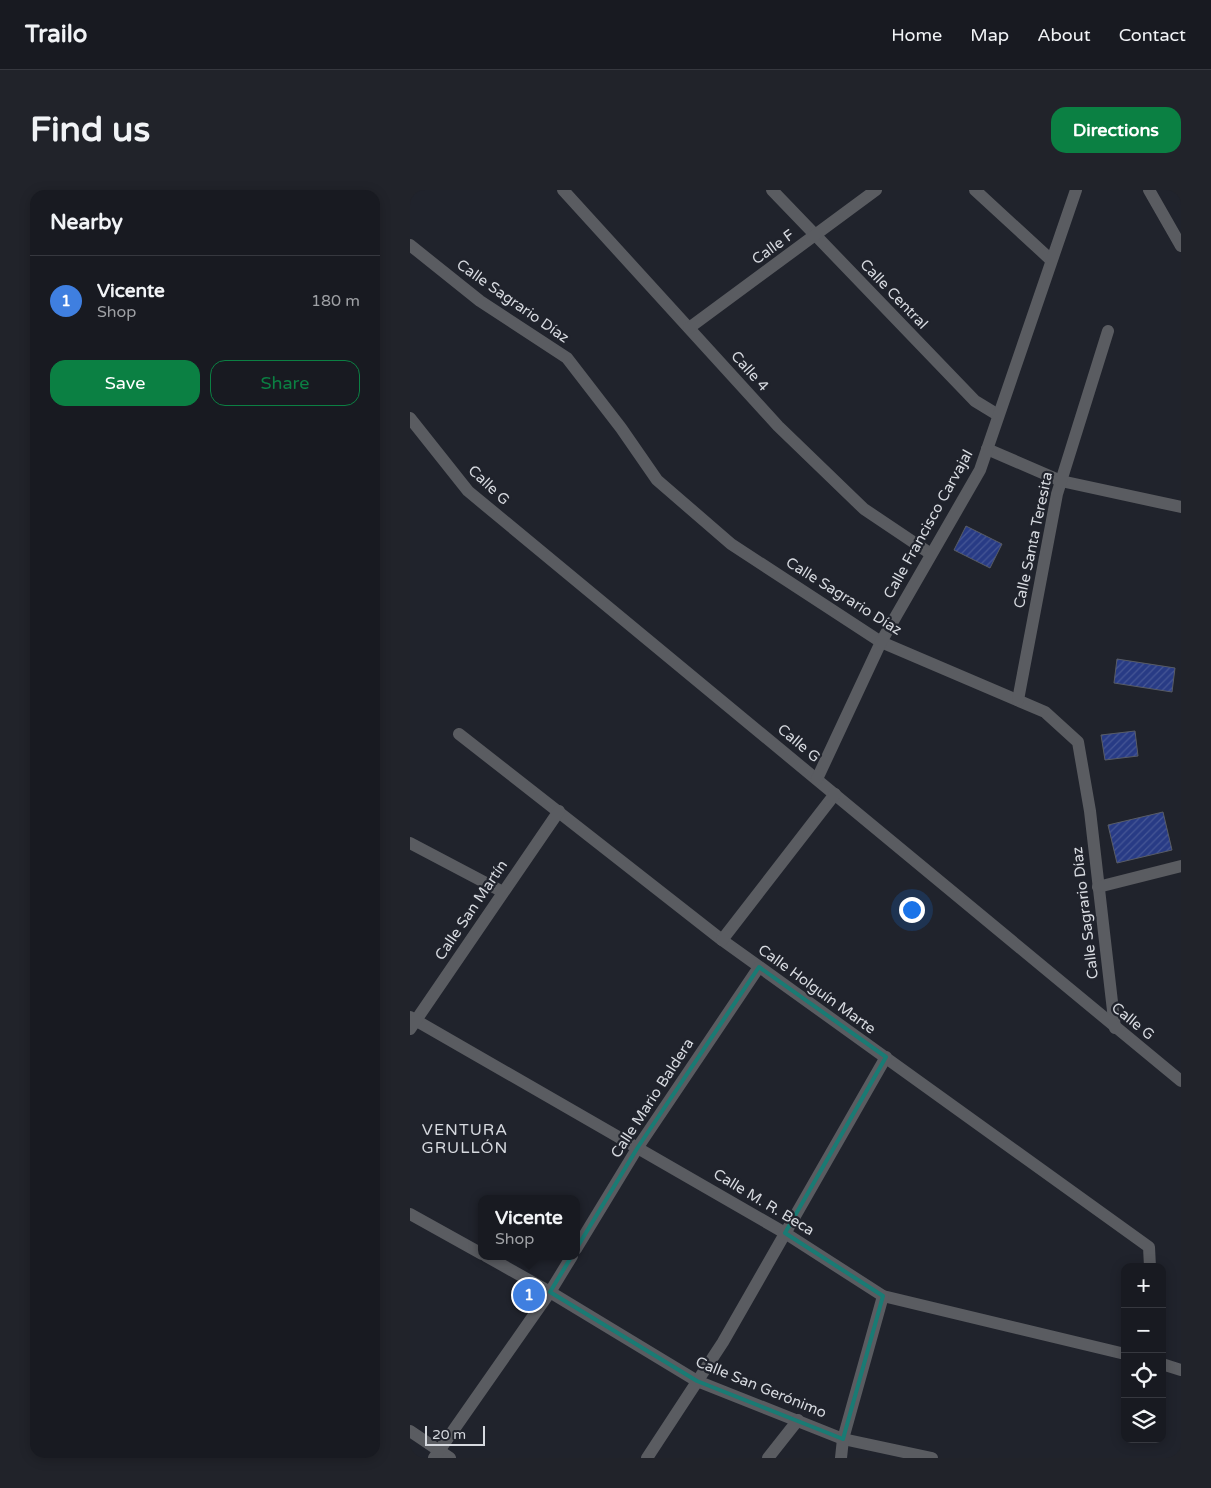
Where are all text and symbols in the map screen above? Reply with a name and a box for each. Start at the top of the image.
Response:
text: Trailo [25,20,87,49]
text: Home [891,24,942,46]
text: Map [970,24,1009,46]
text: About [1037,24,1091,46]
text: Contact [1119,24,1186,46]
button: Directions [1051,107,1181,153]
text: Find us [30,109,150,151]
text: Nearby [50,210,123,235]
street label: Calle F [748,226,798,268]
street label: Calle Sagrario Díaz [453,255,573,347]
street label: Calle Central [856,255,932,333]
text: Vicente [97,280,165,302]
text: 1 [61,291,71,311]
text: 180 m [311,291,360,311]
text: Shop [97,302,136,322]
street label: Calle 4 [727,347,773,395]
button: Save [50,360,200,406]
button: Share [210,360,360,406]
street label: Calle Francisco Carvajal [880,446,976,602]
street label: Calle G [465,461,513,509]
street label: Calle Santa Teresita [1010,470,1056,610]
street label: Calle Sagrario Díaz [783,553,905,639]
street label: Calle G [774,720,824,766]
street label: Calle Sagrario Díaz [1068,846,1102,980]
street label: Calle San Martín [431,857,511,963]
your location [899,897,925,923]
street label: Calle Holguín Marte [755,940,879,1038]
street label: Calle G [1108,998,1158,1044]
street label: Calle Mario Baldera [607,1035,697,1161]
district label: VENTURA GRULLÓN [422,1120,508,1158]
street label: Calle M. R. Beca [710,1165,818,1239]
popup [478,1195,580,1260]
text: Vicente [495,1207,563,1229]
text: Shop [495,1229,534,1249]
map controls [1121,1263,1166,1443]
button: + [1121,1263,1166,1308]
pin: 1 [513,1276,545,1314]
button: − [1121,1308,1166,1353]
street label: Calle San Gerónimo [693,1352,829,1422]
button: locate [1121,1353,1166,1398]
button: layers [1121,1398,1166,1443]
scale bar [425,1423,485,1446]
text: 20 m [432,1426,466,1443]

